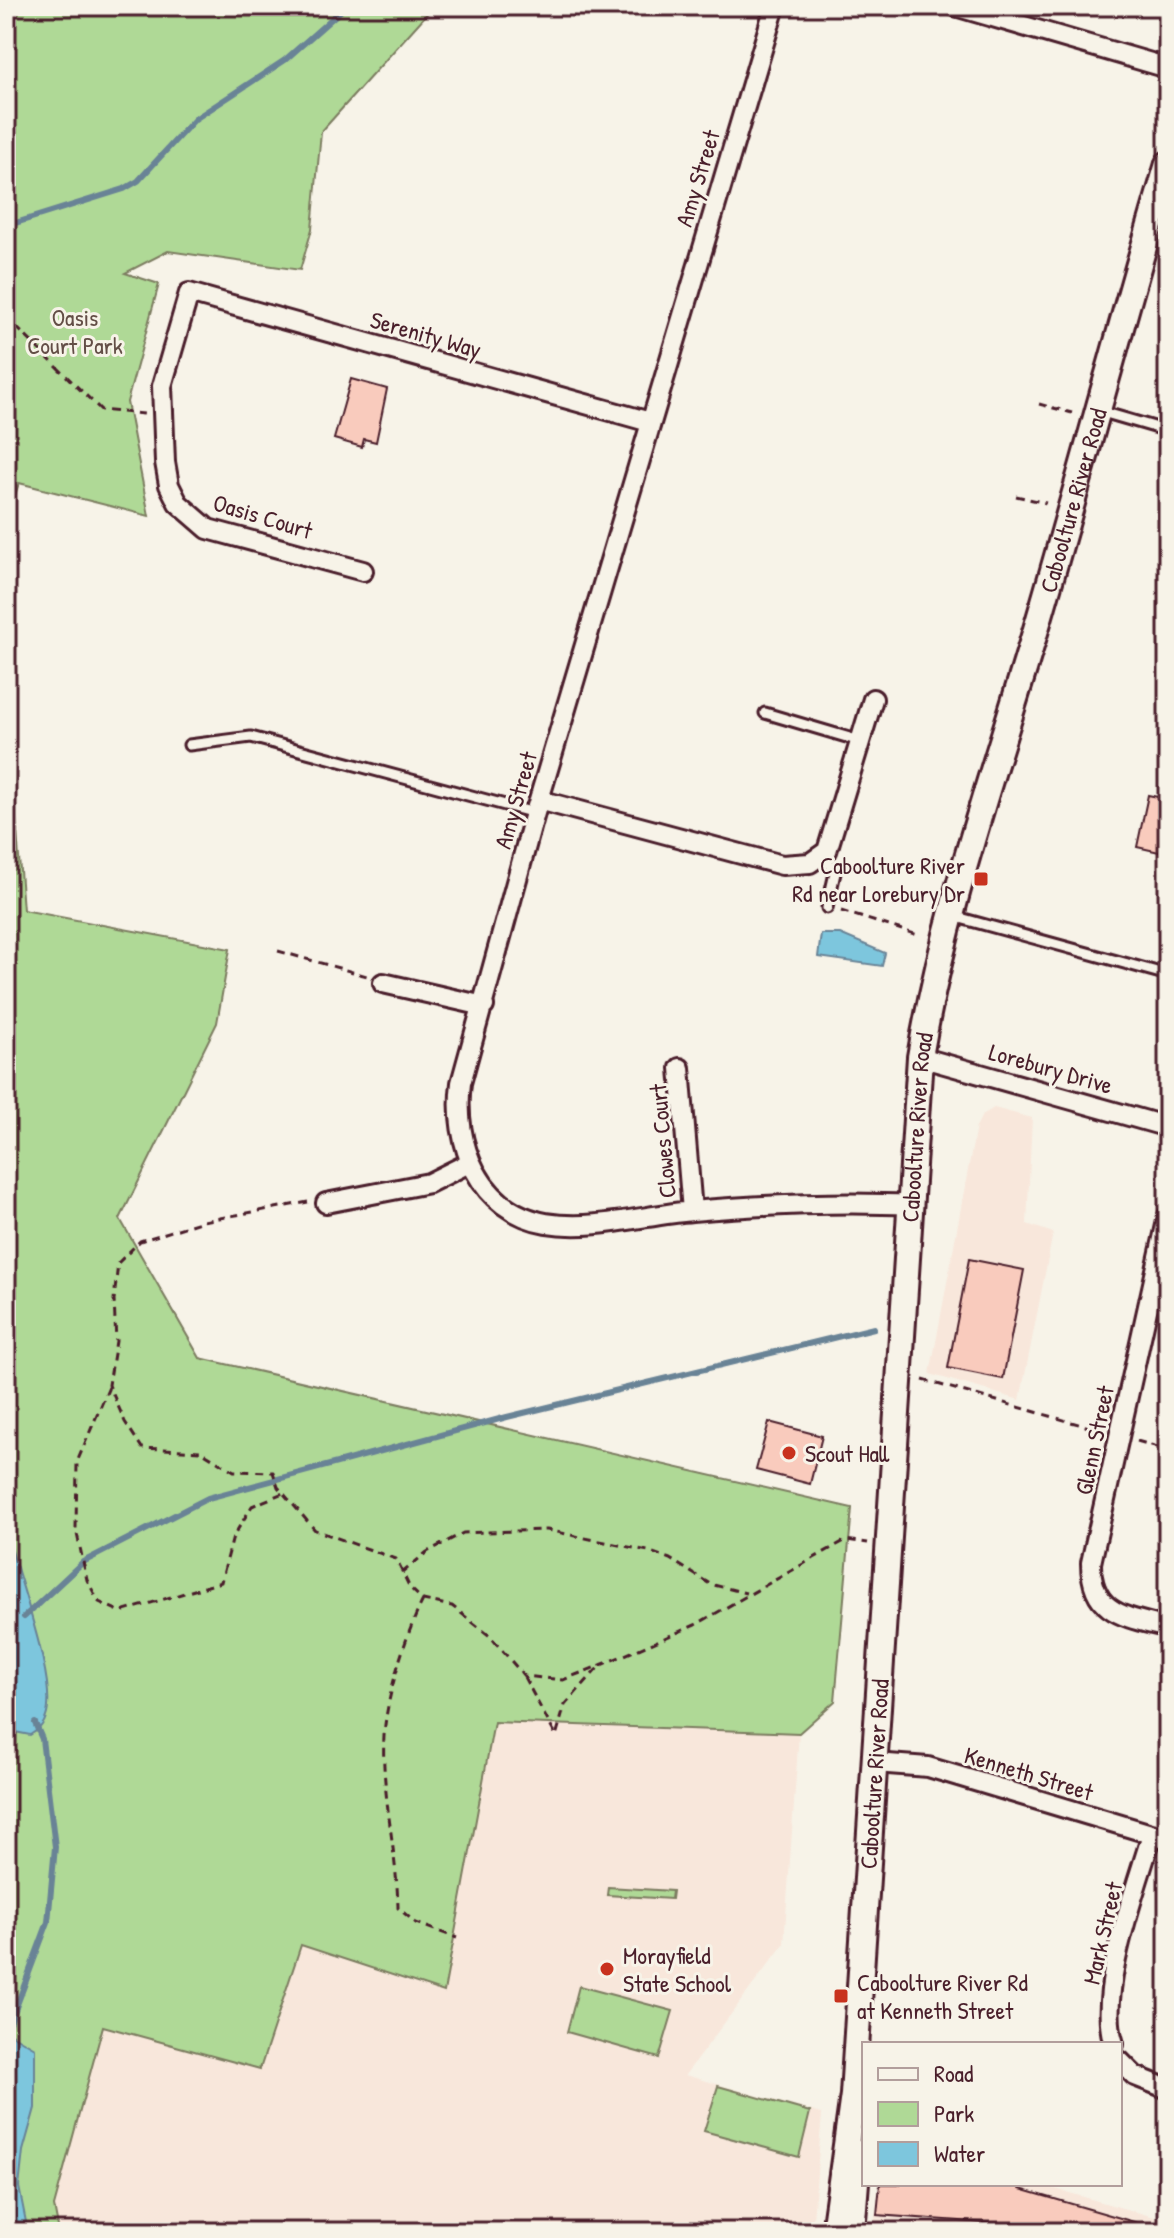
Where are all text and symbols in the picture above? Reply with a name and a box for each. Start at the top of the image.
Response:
street label: Amy Street [667,125,727,230]
park label: Oasis Court Park [27,301,123,361]
street label: Serenity Way [367,303,485,365]
street label: Caboolture River Road [1031,405,1114,596]
street label: Oasis Court [210,486,317,546]
street label: Amy Street [486,747,544,852]
place label: Caboolture River Rd near Lorebury Dr [792,849,965,909]
marker: Caboolture River Rd near Lorebury Dr [972,870,990,888]
street label: Caboolture River Road [893,1030,940,1223]
street label: Lorebury Drive [986,1035,1117,1101]
street label: Clowes Court [641,1082,683,1199]
street label: Glenn Street [1067,1382,1121,1497]
place label: Scout Hall [805,1437,890,1469]
marker: Scout Hall [780,1444,798,1462]
street label: Caboolture River Road [852,1678,896,1870]
street label: Kenneth Street [961,1738,1098,1808]
street label: Mark Street [1075,1878,1129,1987]
place label: Morayfield State School [623,1939,732,1999]
marker: Morayfield State School [598,1960,616,1978]
place label: Caboolture River Rd at Kenneth Street [857,1966,1028,2026]
marker: Caboolture River Rd at Kenneth Street [832,1987,850,2005]
legend [862,2042,1122,2186]
text: Road [934,2057,973,2089]
text: Park [934,2097,974,2129]
text: Water [934,2137,985,2169]

